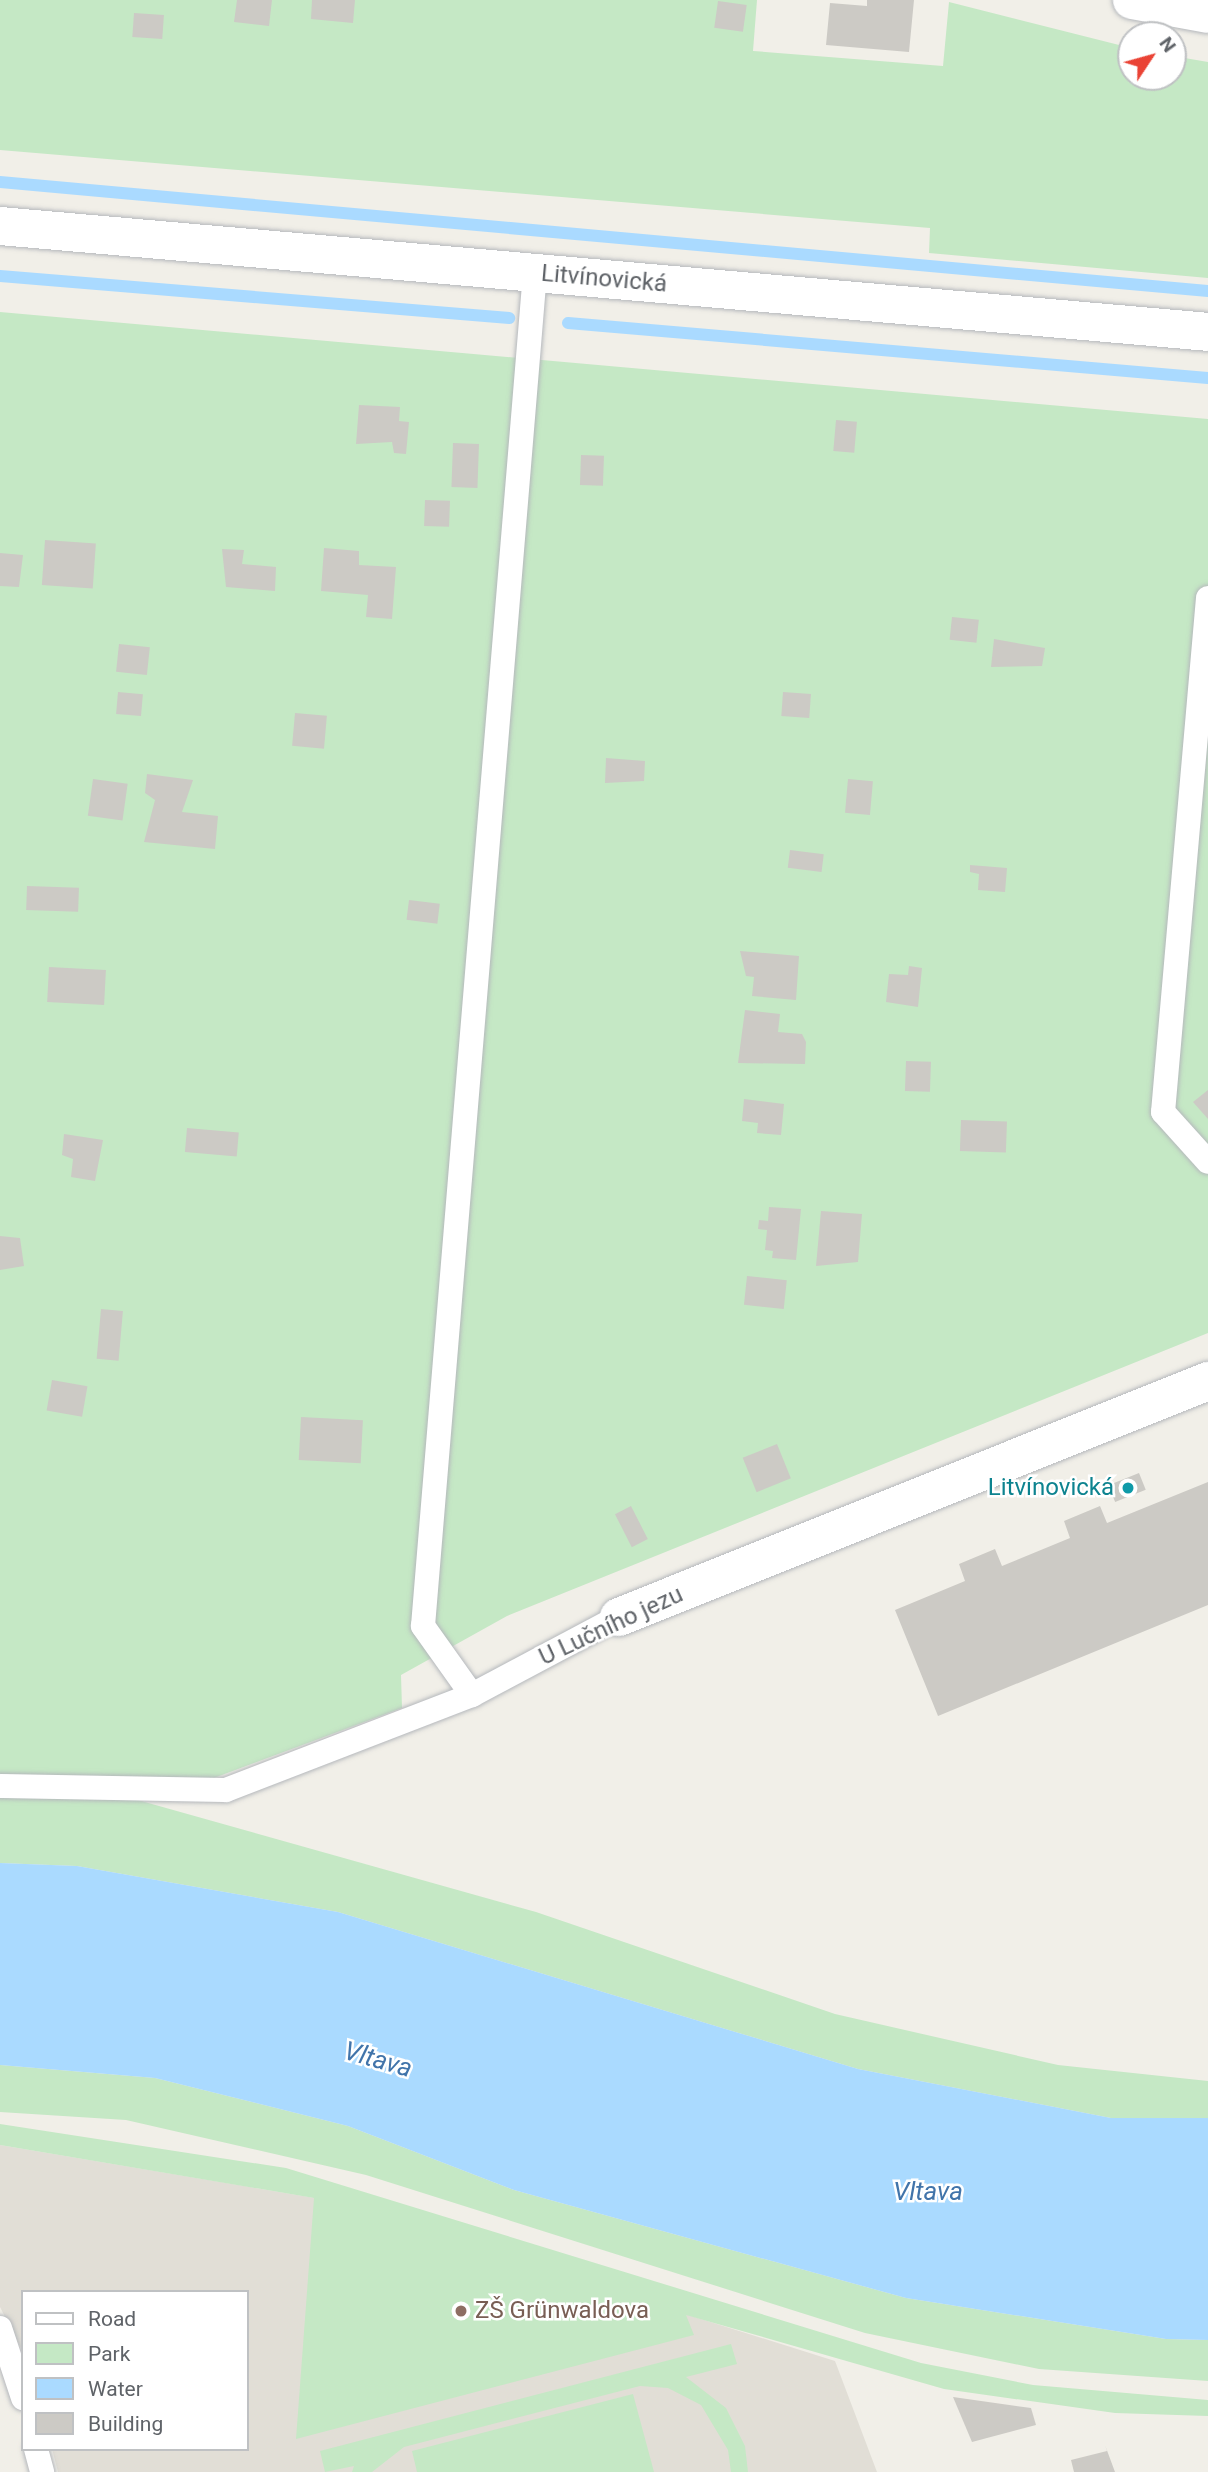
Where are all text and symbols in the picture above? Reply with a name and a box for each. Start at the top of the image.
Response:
north arrow [1117,21,1187,91]
text: N [1155,32,1181,57]
street label: Litvínovická [540,259,668,299]
place label: Litvínovická [988,1474,1114,1502]
marker: Litvínovická [1120,1480,1136,1496]
street label: U Lučního jezu [535,1580,687,1672]
water label: Vltava [340,2035,416,2085]
water label: Vltava [893,2176,963,2208]
legend [21,2290,248,2451]
place label: ZŠ Grünwaldova [475,2297,649,2325]
marker: ZŠ Grünwaldova [453,2303,469,2319]
text: Road [88,2307,136,2331]
text: Park [88,2342,130,2366]
text: Water [88,2377,143,2401]
text: Building [88,2412,163,2436]

